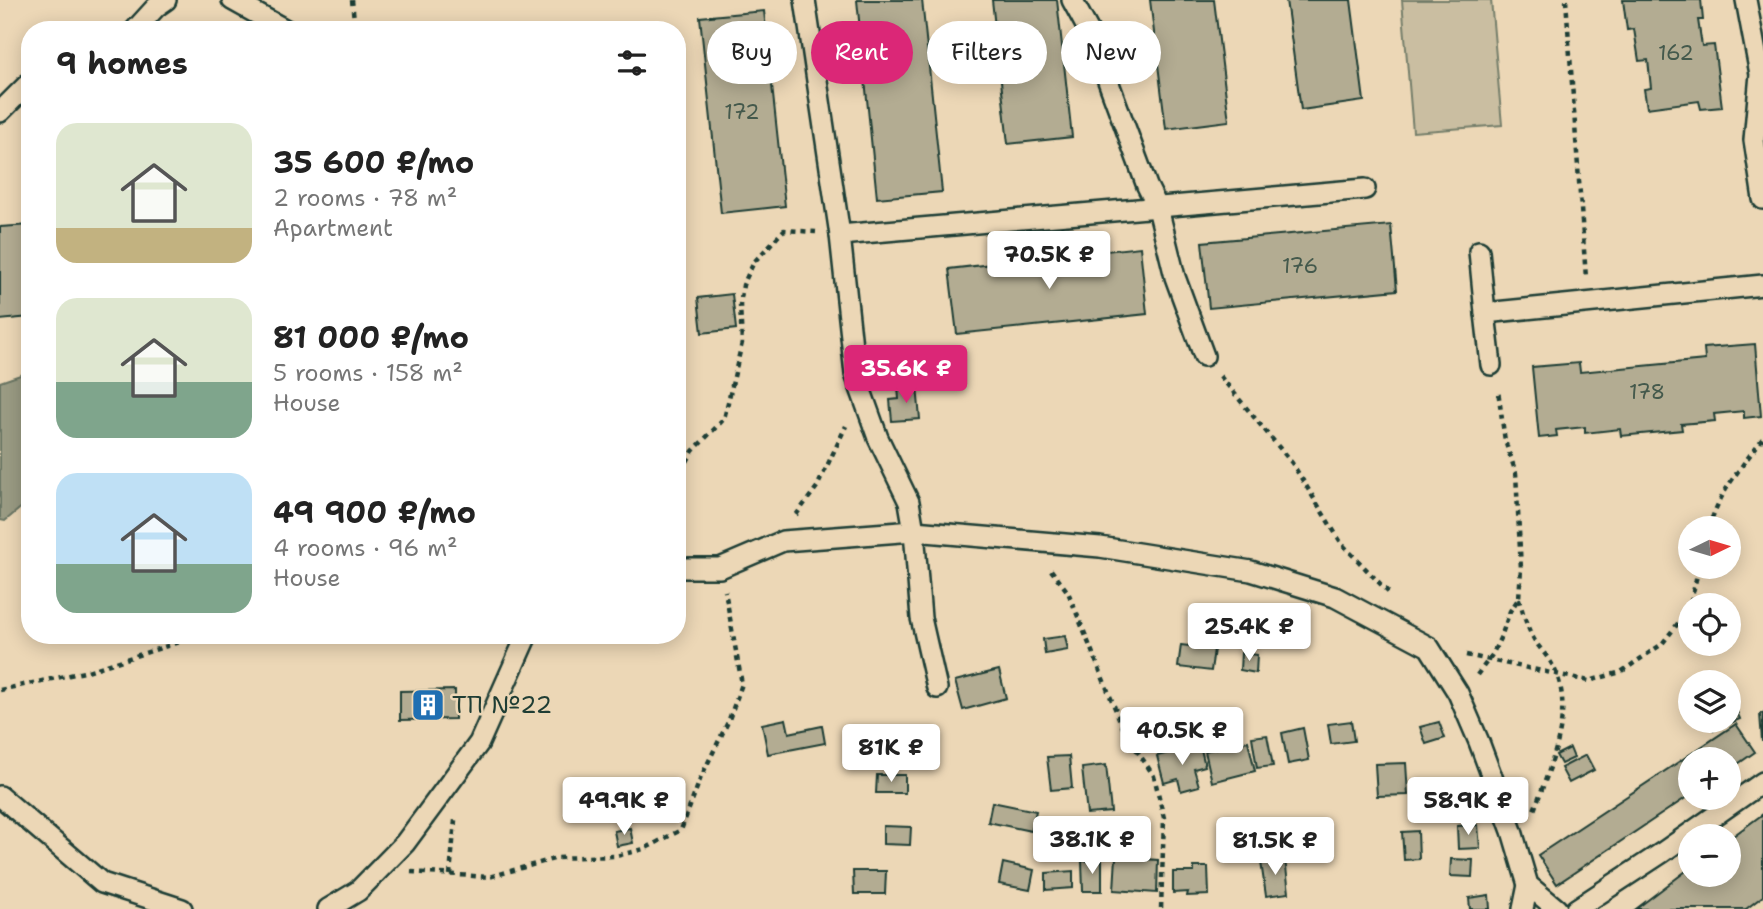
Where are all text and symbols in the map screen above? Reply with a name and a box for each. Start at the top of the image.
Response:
chip: Buy [707,21,797,84]
chip: Rent [811,21,913,84]
chip: Filters [927,21,1047,84]
chip: New [1061,21,1161,84]
house number: 162 [1658,39,1694,67]
text: 9 homes [56,43,188,84]
icon: filters [613,44,651,82]
house number: 172 [724,98,760,126]
text: 35 600 ₽/mo [273,142,474,183]
icon: home [112,151,196,235]
text: 2 rooms · 78 m² [273,183,457,213]
text: Apartment [273,213,393,243]
pin: 70.5K ₽ [984,232,1114,291]
text: 70.5K ₽ [1003,239,1095,269]
house number: 176 [1282,252,1318,280]
text: 81 000 ₽/mo [273,317,469,358]
icon: home [112,326,196,410]
pin: 35.6K ₽ [841,346,971,405]
text: 35.6K ₽ [860,353,952,383]
text: 5 rooms · 158 m² [273,358,463,388]
house number: 178 [1629,378,1665,406]
text: House [273,388,341,418]
text: 49 900 ₽/mo [273,492,476,533]
icon: home [112,501,196,585]
north arrow [1678,516,1741,579]
map controls [1678,516,1741,887]
text: 4 rooms · 96 m² [273,533,458,563]
text: House [273,563,341,593]
button: locate [1678,593,1741,656]
pin: 25.4K ₽ [1184,604,1314,663]
text: 25.4K ₽ [1204,611,1294,641]
button: layers [1678,670,1741,733]
building icon: ТП №22 [409,686,447,724]
place label: ТП №22 [452,689,552,721]
pin: 40.5K ₽ [1117,708,1247,767]
text: 40.5K ₽ [1136,715,1228,745]
pin: 81K ₽ [842,724,940,784]
text: 81K ₽ [858,732,924,762]
button: + [1678,747,1741,810]
pin: 49.9K ₽ [559,778,689,837]
pin: 58.9K ₽ [1403,778,1533,837]
text: 49.9K ₽ [579,785,669,815]
text: 58.9K ₽ [1423,785,1513,815]
pin: 38.1K ₽ [1027,816,1157,876]
pin: 81.5K ₽ [1210,818,1340,877]
text: 38.1K ₽ [1049,824,1135,854]
button: − [1678,824,1741,887]
text: 81.5K ₽ [1232,825,1318,855]

